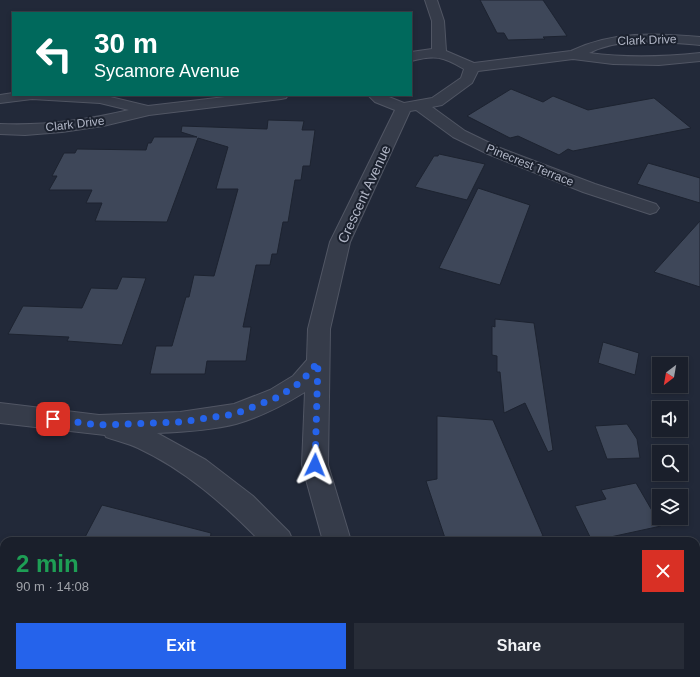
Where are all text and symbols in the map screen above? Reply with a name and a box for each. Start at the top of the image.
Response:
icon: left [28,28,80,80]
text: 30 m [94,28,158,59]
street label: Clark Drive [617,32,677,48]
text: Sycamore Avenue [94,61,240,81]
street label: Clark Drive [45,113,106,135]
street label: Pinecrest Terrace [484,141,576,189]
street label: Crescent Avenue [334,142,394,246]
north arrow [652,357,688,393]
map controls [652,357,688,525]
button: sound [652,401,688,437]
pin [36,402,70,436]
icon: arrive [42,408,64,430]
position arrow [294,444,336,486]
button: search [652,445,688,481]
button: layers [652,489,688,525]
text: 2 min [16,550,79,577]
button: close [642,550,684,592]
text: 90 m · 14:08 [16,579,89,594]
button: Exit [16,623,346,669]
button: Share [354,623,684,669]

